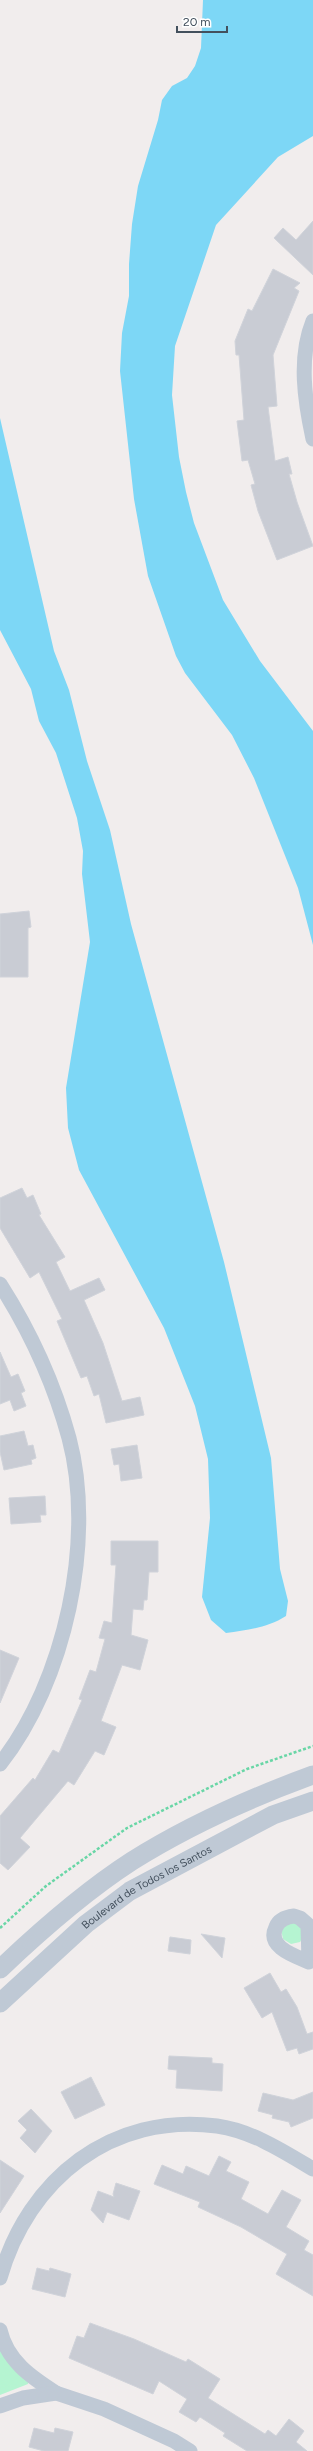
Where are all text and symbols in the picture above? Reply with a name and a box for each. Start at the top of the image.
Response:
scale bar [177,8,227,34]
text: 20 m [183,15,211,29]
street label: Boulevard de Todos los Santos [79,1842,214,1931]

